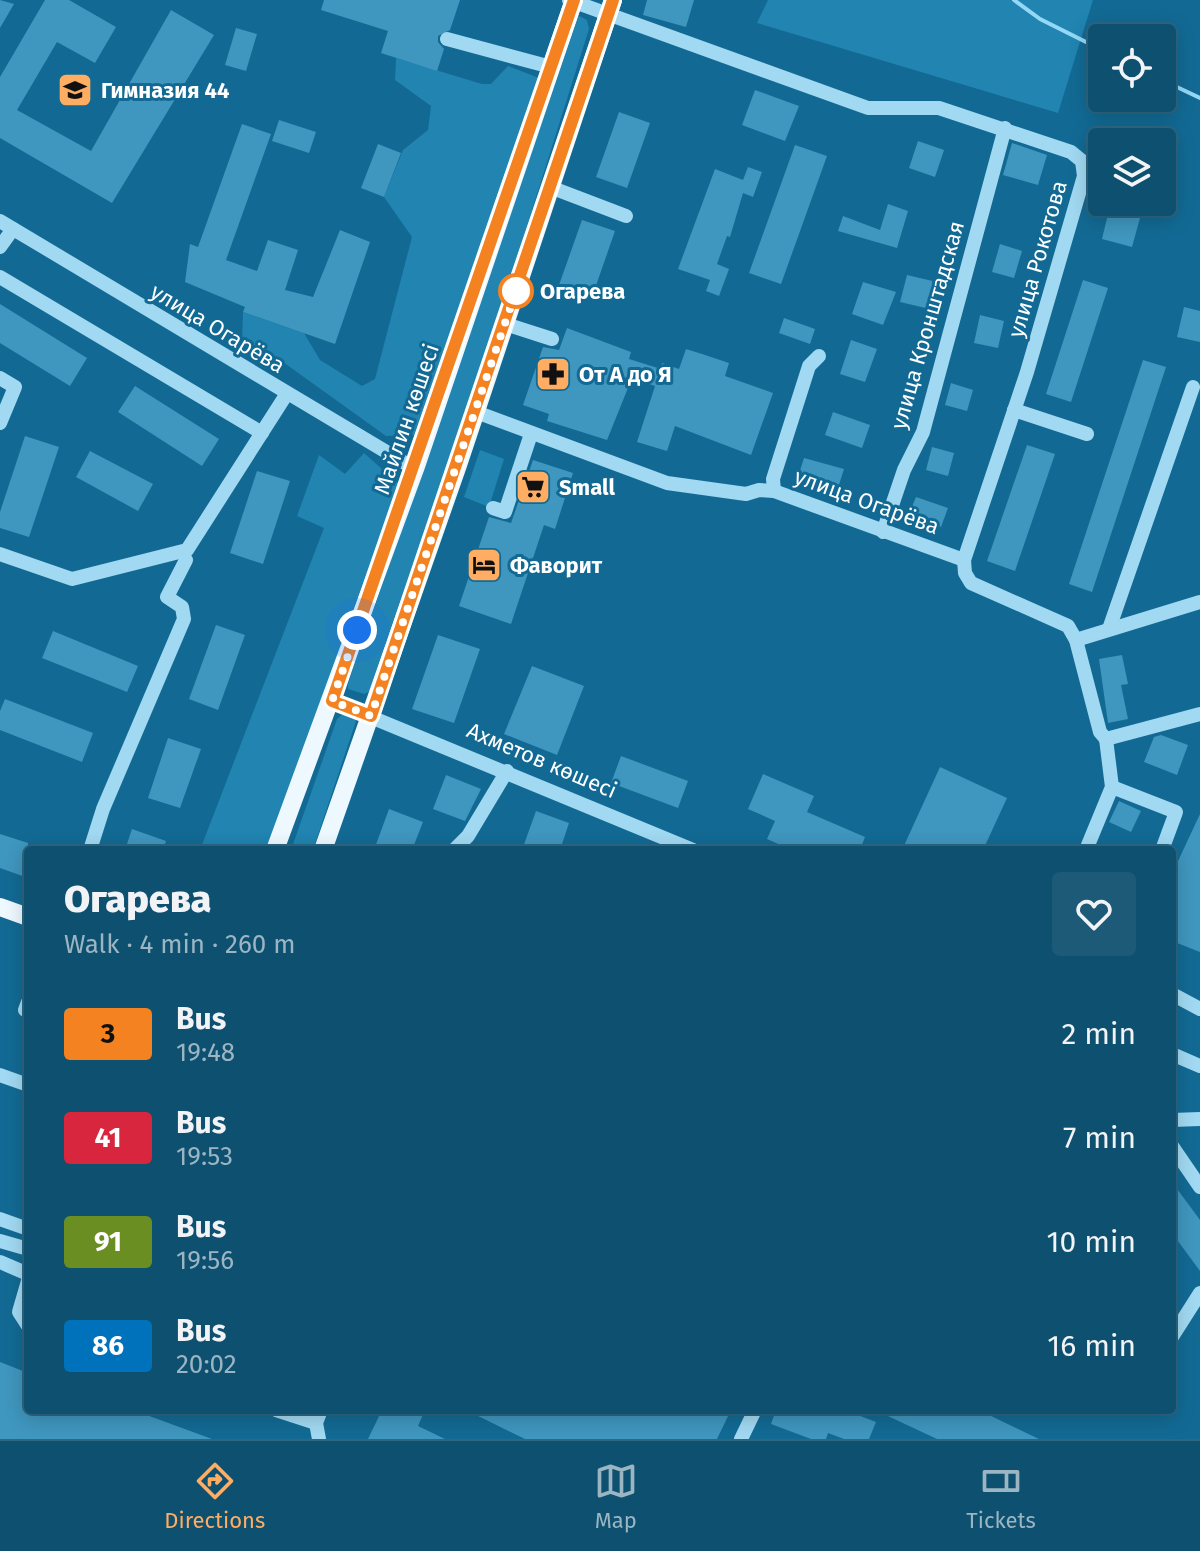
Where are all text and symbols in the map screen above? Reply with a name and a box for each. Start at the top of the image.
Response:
map controls [1088,24,1176,216]
button: locate [1088,24,1176,112]
school or university icon: Гимназия 44 [56,71,94,109]
place label: Гимназия 44 [101,77,229,104]
button: layers [1088,128,1176,216]
street label: улица Рокотова [1002,178,1073,341]
street label: улица Кронштадская [885,218,970,432]
marker: Огарева [499,274,533,308]
street label: улица Огарёва [146,278,290,379]
place label: Огарева [540,278,625,305]
street label: Майлин көшесі [368,340,445,498]
pharmacy icon: От А до Я [534,355,572,393]
place label: От А до Я [579,361,672,388]
street label: улица Огарёва [791,463,943,540]
supermarket icon: Small [514,468,552,506]
place label: Small [559,474,616,501]
hotel icon: Фаворит [465,546,503,584]
place label: Фаворит [510,552,603,579]
your location [337,610,377,650]
street label: Ахметов көшесі [463,717,621,804]
button: heart [1052,872,1136,956]
text: Огарева [64,876,212,922]
text: Walk · 4 min · 260 m [64,929,296,960]
text: Bus [176,1001,226,1037]
text: 2 min [1061,1016,1136,1052]
text: 3 [101,1017,115,1050]
text: 19:48 [176,1037,235,1068]
text: Bus [176,1105,226,1141]
text: 7 min [1063,1120,1136,1156]
text: 41 [95,1121,121,1154]
text: 19:53 [176,1141,233,1172]
text: Bus [176,1209,226,1245]
text: 10 min [1047,1224,1136,1260]
text: 91 [94,1225,122,1258]
text: 19:56 [176,1245,234,1276]
text: Bus [176,1313,226,1349]
text: 16 min [1047,1328,1136,1364]
text: 86 [92,1329,124,1362]
text: 20:02 [176,1349,237,1380]
tab: Directions [164,1459,265,1534]
tab: Map [594,1459,638,1534]
tab: Tickets [966,1459,1036,1534]

